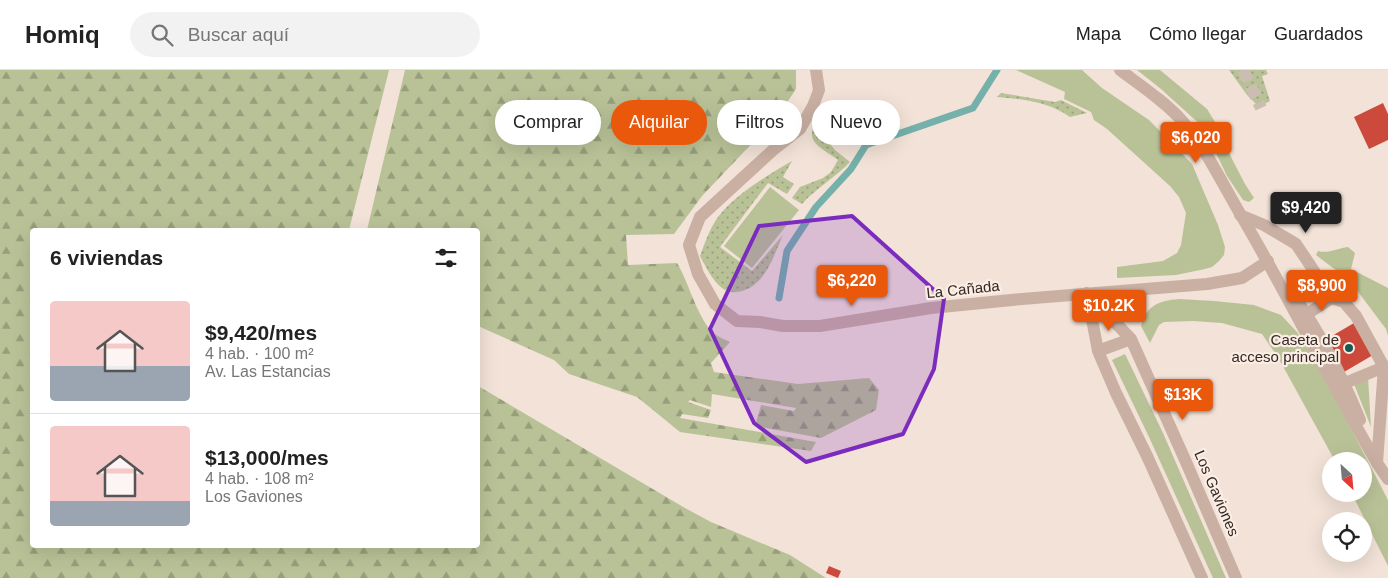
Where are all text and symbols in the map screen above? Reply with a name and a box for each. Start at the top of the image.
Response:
search box [130,12,480,57]
text: Homiq [25,21,100,48]
icon: search [148,21,176,49]
text: Buscar aquí [188,24,289,45]
text: Mapa [1076,24,1121,44]
text: Cómo llegar [1149,24,1246,44]
text: Guardados [1274,24,1363,44]
chip: Comprar [495,100,601,145]
chip: Alquilar [611,100,707,145]
chip: Filtros [717,100,802,145]
chip: Nuevo [812,100,900,145]
pin: $6,020 [1155,122,1237,164]
text: $6,020 [1172,129,1220,146]
pin: $9,420 [1265,191,1347,234]
text: $9,420 [1282,199,1330,216]
icon: filters [432,244,460,272]
text: 6 viviendas [50,246,163,269]
pin: $6,220 [811,264,893,307]
pin: $8,900 [1281,270,1363,312]
text: $6,220 [828,272,876,289]
street label: La Cañada [926,277,1001,301]
text: $8,900 [1298,277,1346,294]
pin: $10.2K [1068,290,1150,332]
text: $10.2K [1083,297,1135,314]
icon: home [90,321,150,381]
text: $9,420/mes [205,321,317,344]
place label: Caseta de acceso principal [1231,331,1339,365]
marker: Caseta de acceso principal [1343,342,1355,354]
text: 4 hab. · 100 m² [205,345,314,362]
text: Av. Las Estancias [205,363,331,380]
pin: $13K [1153,378,1213,421]
text: $13K [1164,386,1202,403]
icon: home [90,446,150,506]
text: $13,000/mes [205,446,329,469]
street label: Los Gaviones [1191,447,1243,539]
north arrow [1322,452,1372,502]
map controls [1322,452,1372,562]
text: 4 hab. · 108 m² [205,470,314,487]
text: Los Gaviones [205,488,303,505]
button: locate [1322,512,1372,562]

